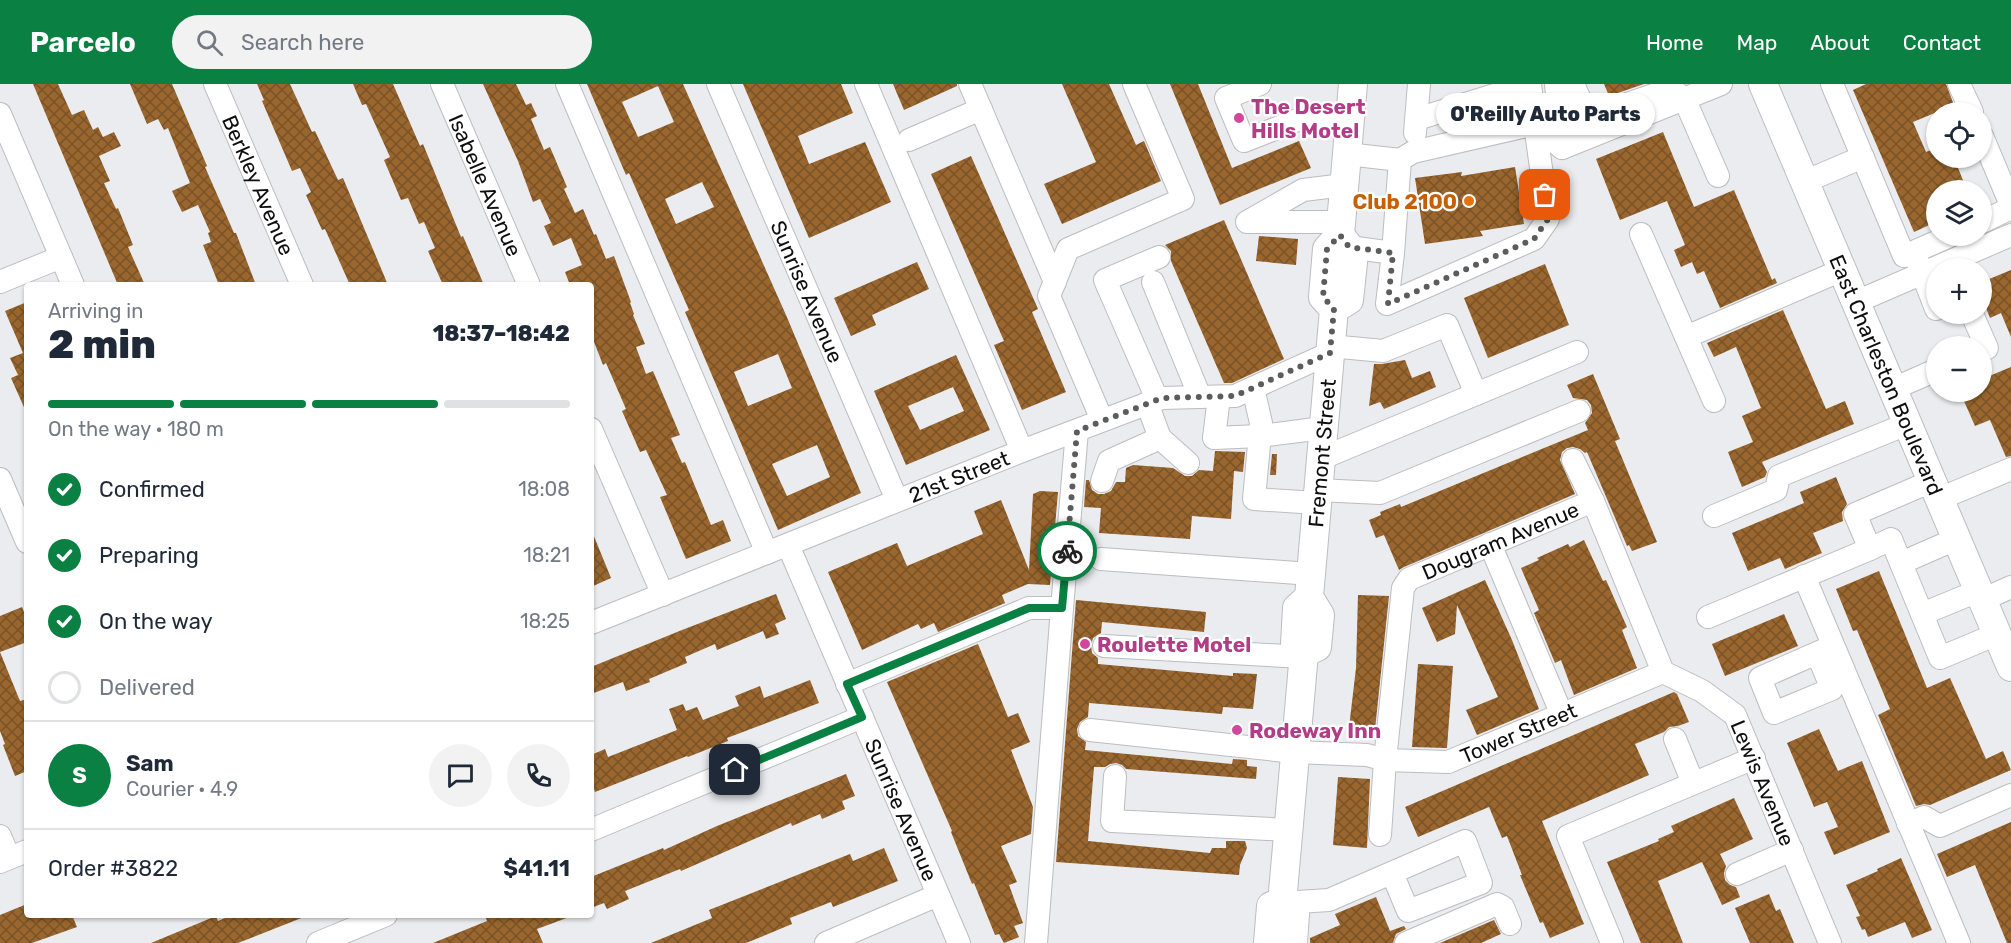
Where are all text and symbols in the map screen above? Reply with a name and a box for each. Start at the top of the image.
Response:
search box [172,15,592,69]
text: Parcelo [30,26,136,59]
icon: search [193,26,226,59]
text: Search here [241,29,364,56]
text: Home [1646,30,1703,55]
text: Map [1736,30,1777,55]
text: About [1810,30,1870,55]
text: Contact [1903,30,1981,55]
callout: O'Reilly Auto Parts [1436,93,1654,135]
place label: The Desert Hills Motel [1251,94,1366,143]
text: O'Reilly Auto Parts [1450,102,1641,126]
map controls [1926,102,1992,402]
button: locate [1926,102,1992,168]
street label: Isabelle Avenue [444,110,527,260]
street label: Berkley Avenue [217,111,300,259]
marker: The Desert Hills Motel [1232,111,1246,125]
pin [1519,169,1570,220]
icon: bag [1528,178,1561,211]
button: layers [1926,180,1992,246]
place label: Club 2100 [1352,189,1457,214]
marker: Club 2100 [1462,194,1476,208]
street label: Sunrise Avenue [766,217,849,366]
street label: East Charleston Boulevard [1825,251,1949,499]
button: + [1926,258,1992,324]
text: Arriving in [48,299,143,323]
text: 18:37–18:42 [433,320,570,347]
text: 2 min [48,322,156,368]
button: − [1926,336,1992,402]
street label: Fremont Street [1303,378,1340,528]
text: On the way · 180 m [48,417,224,441]
street label: 21st Street [905,445,1013,508]
icon: check [48,473,81,506]
text: Confirmed [99,476,205,503]
text: 18:08 [518,477,570,501]
street label: Dougram Avenue [1418,496,1582,585]
courier [1037,521,1097,581]
icon: bike [1051,535,1084,568]
icon: check [48,539,81,572]
text: Preparing [99,542,199,569]
text: 18:21 [523,543,570,567]
icon: check [48,605,81,638]
text: On the way [99,608,213,635]
text: 18:25 [520,609,570,633]
place label: Roulette Motel [1097,632,1251,657]
marker: Roulette Motel [1078,637,1092,651]
text: Delivered [99,674,195,701]
street label: Tower Street [1456,697,1580,768]
street label: Lewis Avenue [1726,716,1801,849]
place label: Rodeway Inn [1249,718,1381,743]
marker: Rodeway Inn [1230,723,1244,737]
street label: Sunrise Avenue [860,735,943,884]
button: chat [429,744,492,807]
button: phone [507,744,570,807]
pin [709,744,760,795]
text: Sam [126,750,174,777]
icon: home [718,753,751,786]
text: S [72,762,87,789]
text: Courier · 4.9 [126,777,238,801]
text: Order #3822 [48,855,178,882]
text: $41.11 [503,855,570,882]

